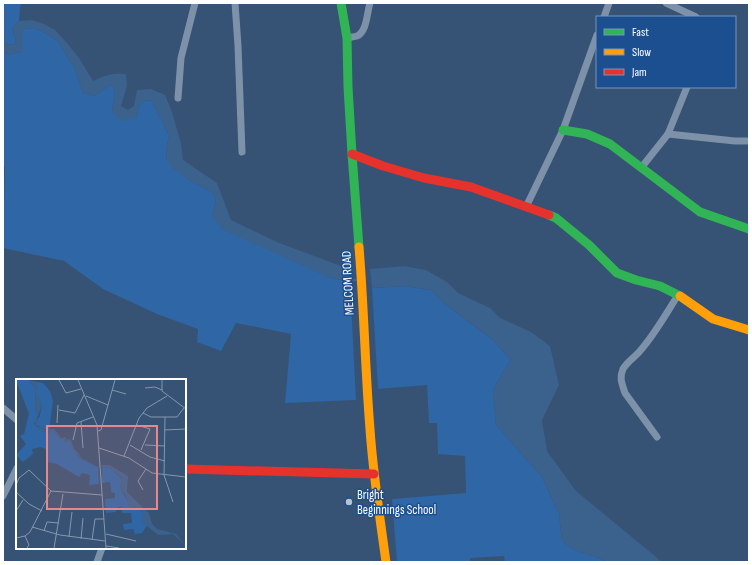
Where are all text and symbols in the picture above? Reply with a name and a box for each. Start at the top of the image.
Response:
legend [596,16,736,88]
text: Fast [632,25,649,40]
text: Slow [632,45,651,60]
text: Jam [631,65,647,80]
street label: MELCOM ROAD [338,250,358,316]
inset map [16,379,186,549]
place label: Bright Beginnings School [357,487,436,518]
marker: Bright Beginnings School [344,497,354,507]

